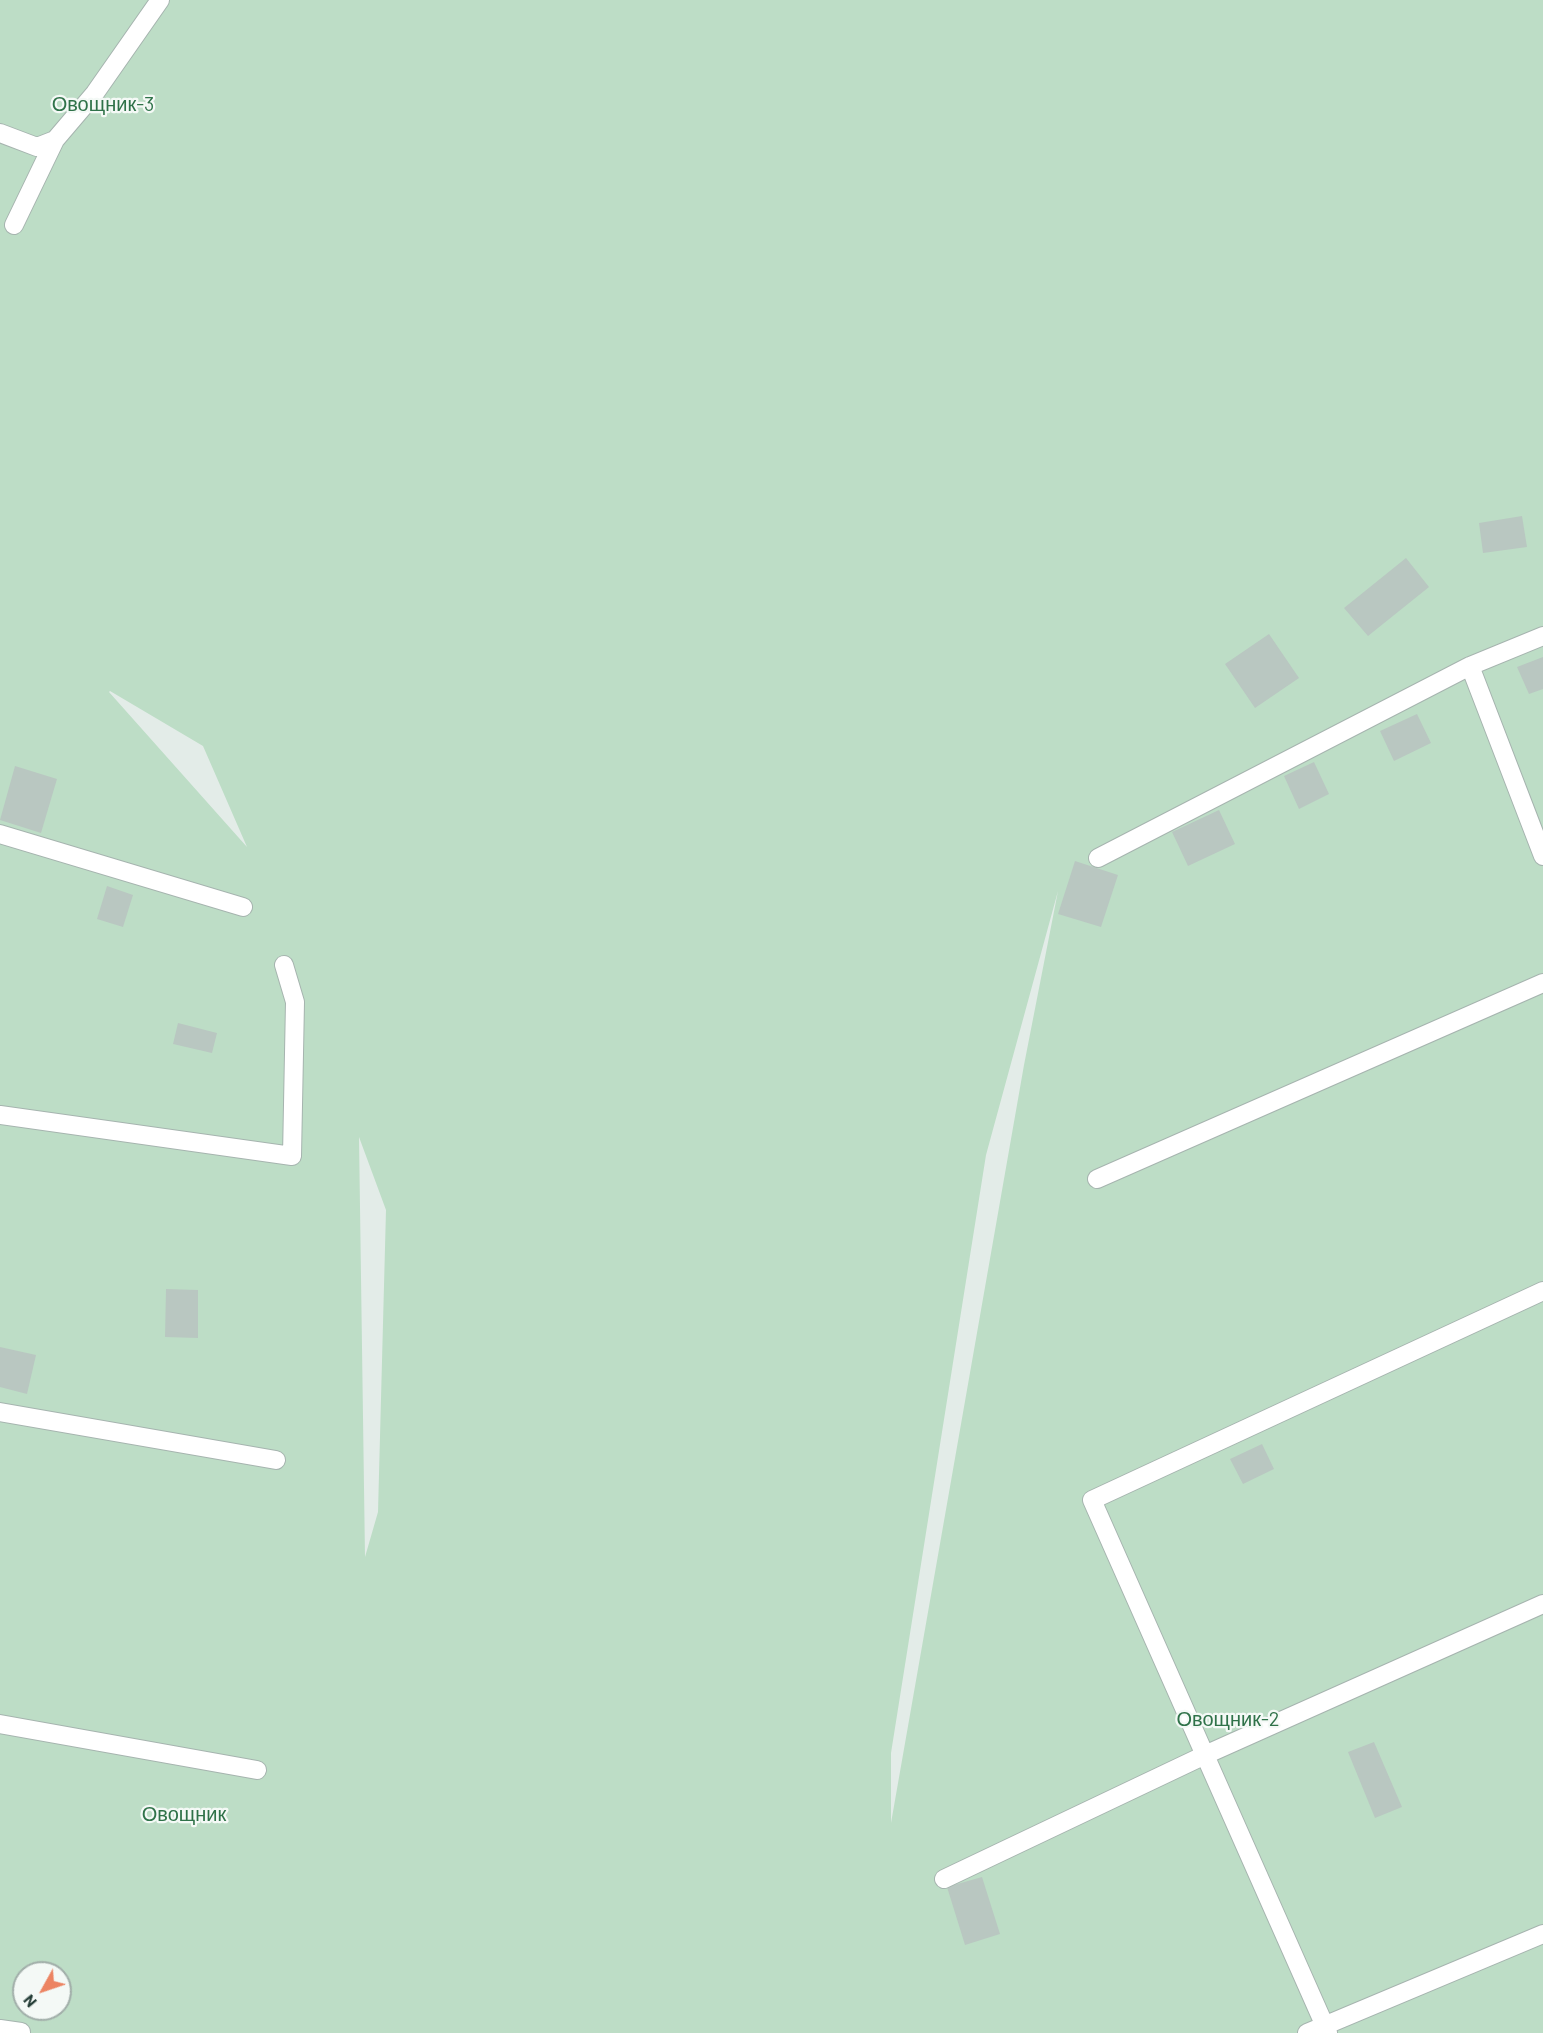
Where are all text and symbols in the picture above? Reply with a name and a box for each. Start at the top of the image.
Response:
park label: Овощник-3 [52,92,154,116]
park label: Овощник-2 [1176,1707,1280,1731]
park label: Овощник [142,1802,226,1826]
north arrow [12,1961,72,2021]
text: N [19,1991,40,2012]

